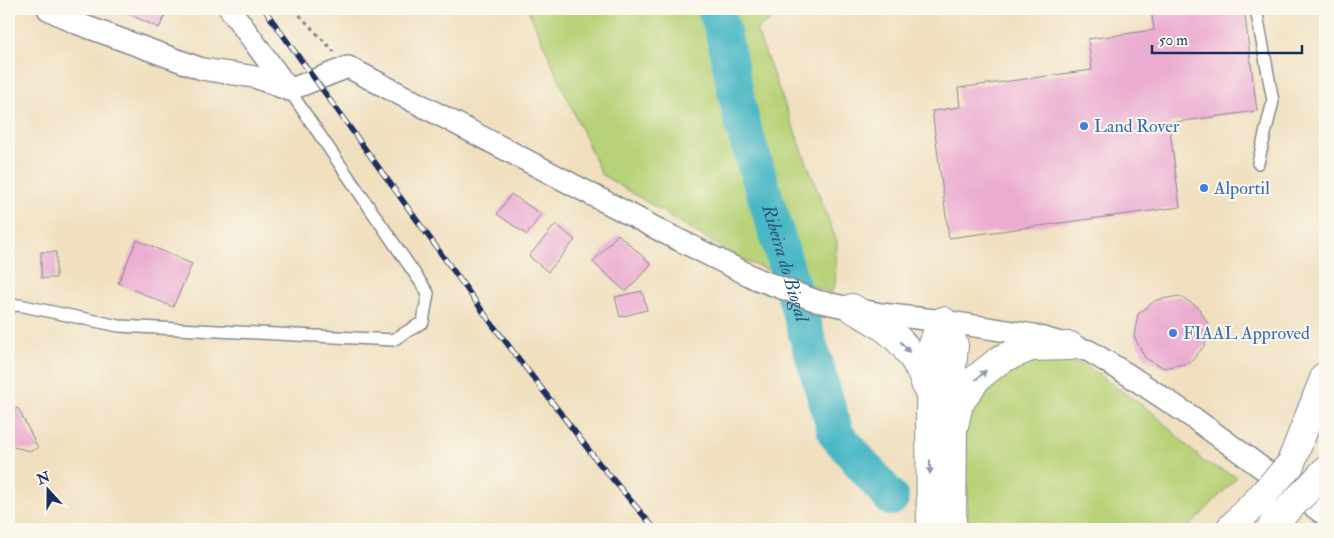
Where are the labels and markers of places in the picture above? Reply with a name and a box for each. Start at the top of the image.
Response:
place label: Land Rover [1094,115,1180,138]
marker: Land Rover [1078,120,1090,132]
place label: Alportil [1213,177,1270,200]
marker: Alportil [1198,182,1210,194]
place label: FIAAL Approved [1183,322,1310,345]
marker: FIAAL Approved [1167,327,1179,339]

